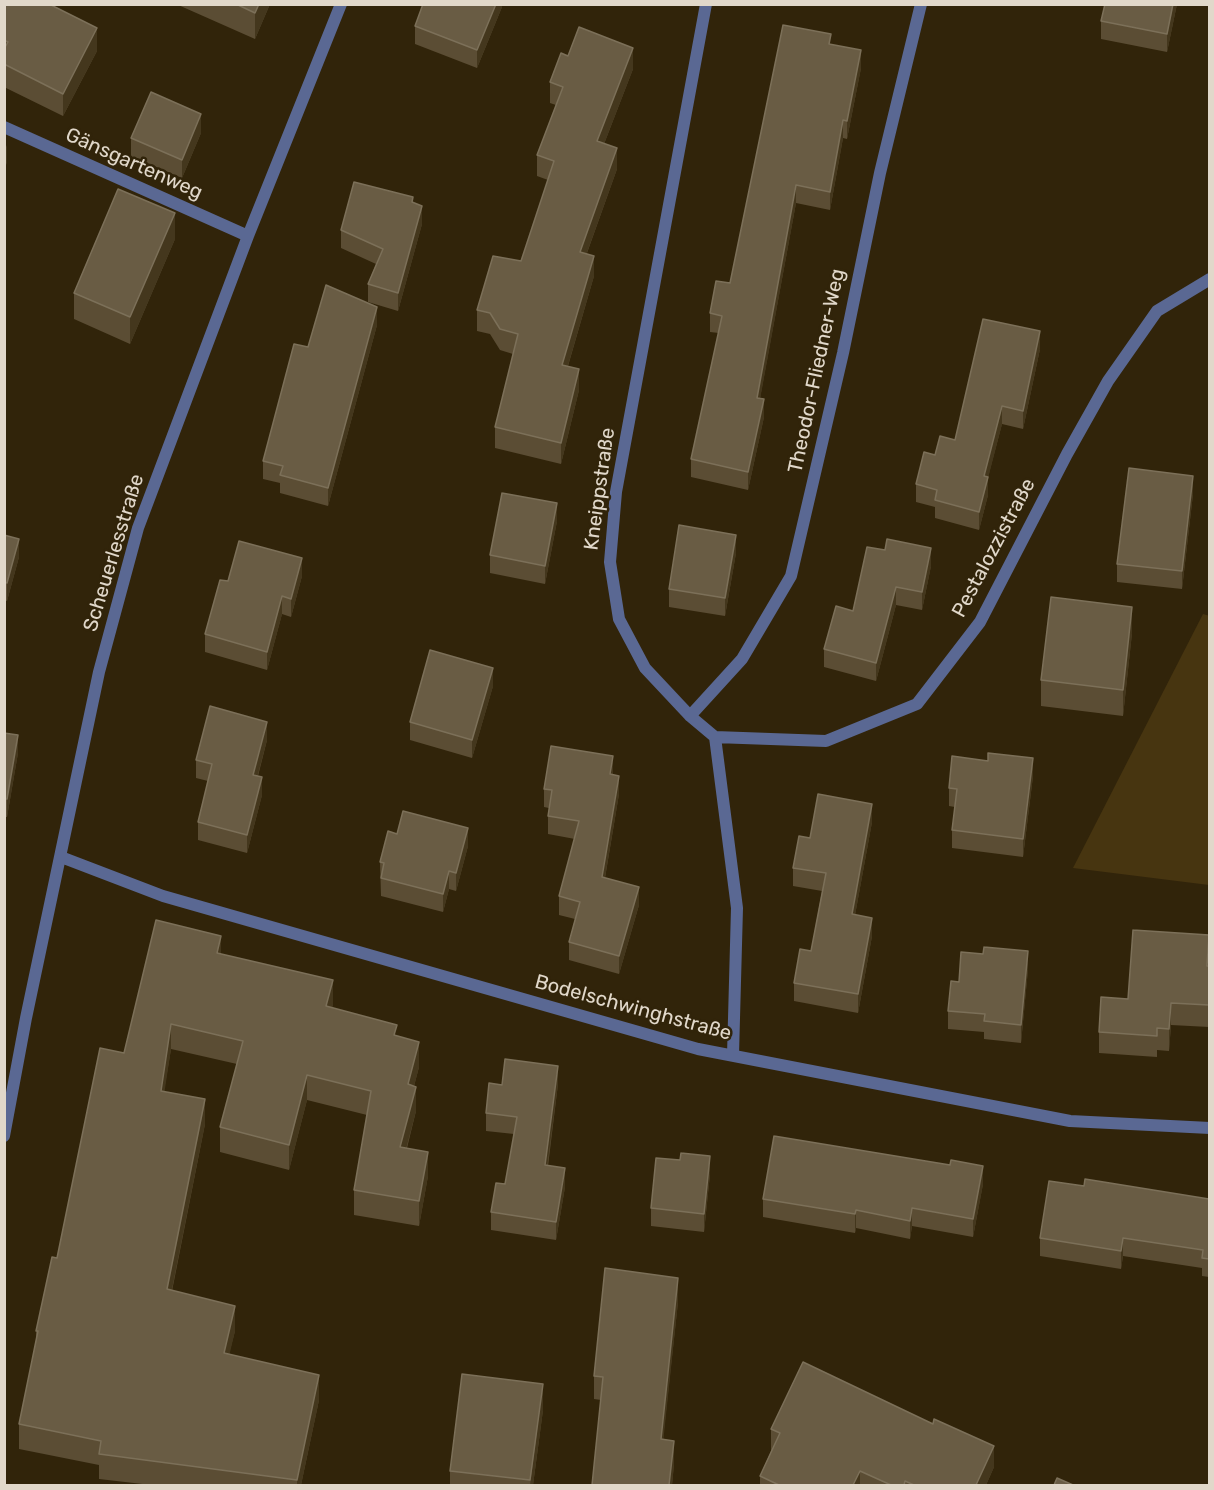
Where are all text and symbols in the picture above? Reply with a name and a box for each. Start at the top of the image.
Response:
street label: Gänsgartenweg [62,123,206,205]
street label: Theodor-Fliedner-Weg [784,267,850,475]
street label: Kneippstraße [580,426,620,552]
street label: Scheuerlesstraße [79,471,149,635]
street label: Pestalozzistraße [947,474,1041,622]
street label: Bodelschwinghstraße [532,970,734,1046]

